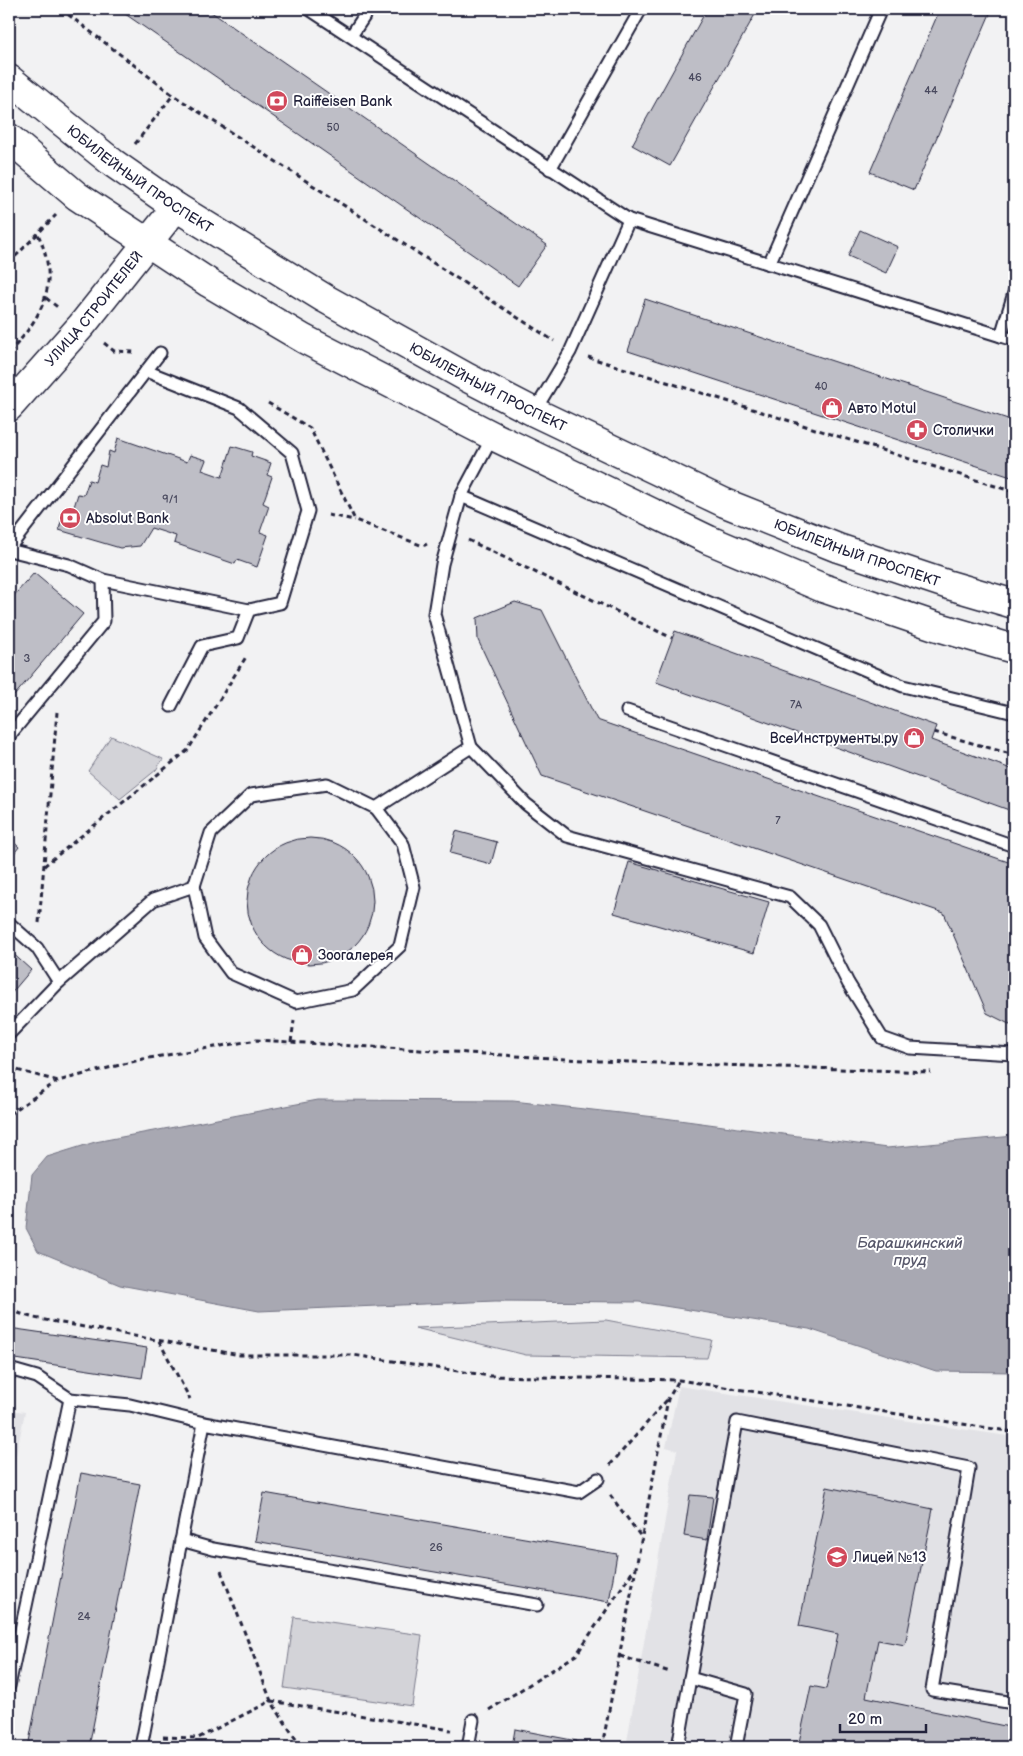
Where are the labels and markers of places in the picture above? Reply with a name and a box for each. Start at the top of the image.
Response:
bank icon: Raiffeisen Bank [265,89,289,113]
place label: Raiffeisen Bank [293,93,392,110]
shop icon: Авто Motul [820,396,844,420]
place label: Авто Motul [847,400,916,417]
pharmacy icon: Столички [905,418,929,442]
place label: Столички [933,422,994,439]
bank icon: Absolut Bank [58,506,82,530]
place label: Absolut Bank [86,510,169,527]
shop icon: ВсеИнструменты.ру [902,726,926,750]
place label: ВсеИнструменты.ру [770,730,899,747]
shop icon: Зоогалерея [290,943,314,967]
place label: Зоогалерея [318,947,394,964]
school or university icon: Лицей №13 [825,1545,849,1569]
place label: Лицей №13 [852,1549,927,1566]

